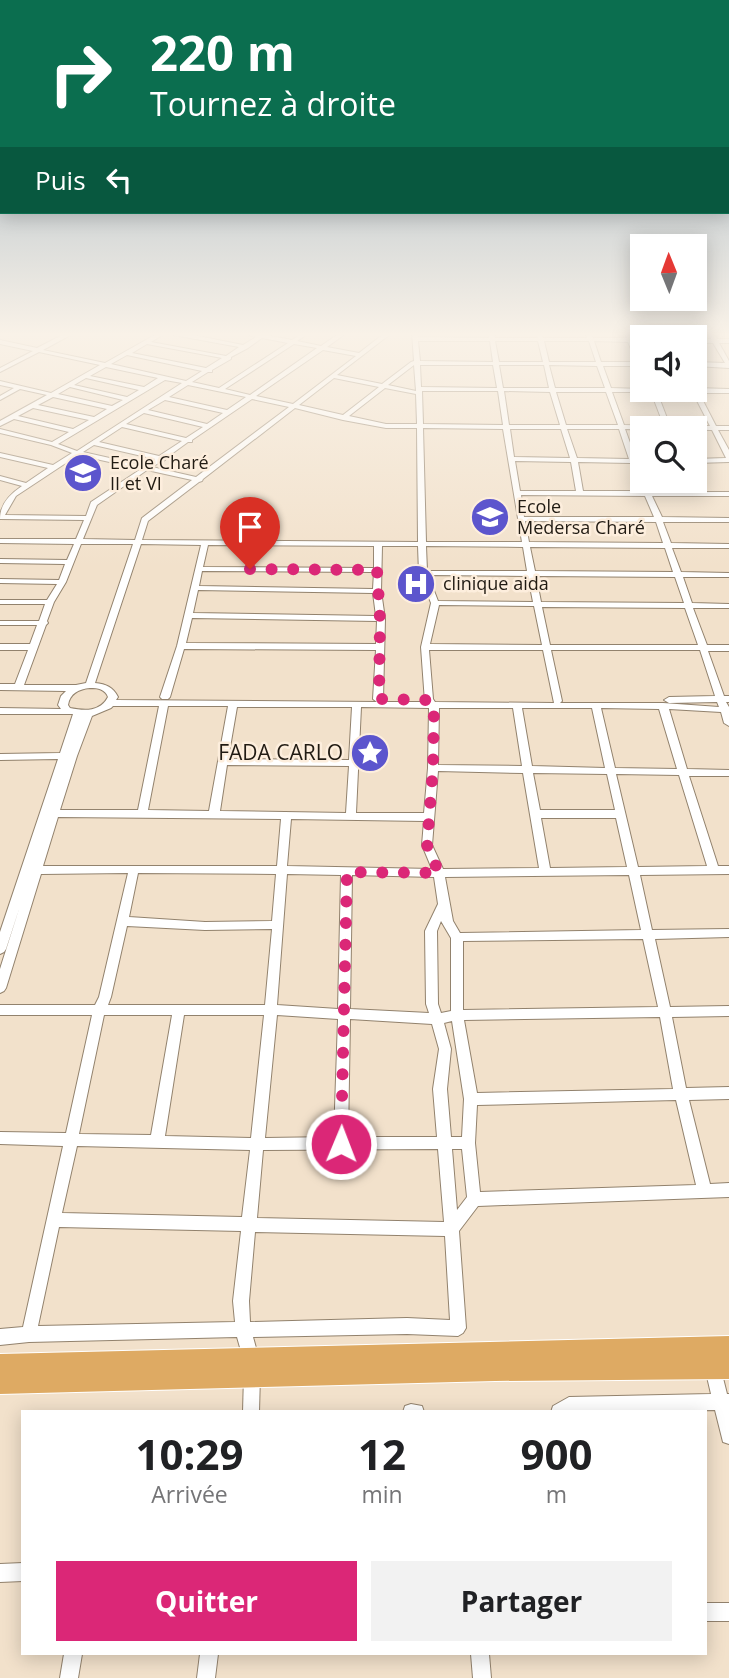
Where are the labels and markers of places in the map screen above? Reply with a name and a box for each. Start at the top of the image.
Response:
place label: Ecole Charé II et VI [110,450,209,495]
school or university icon: Ecole Charé II et VI [62,452,104,494]
place label: Ecole Medersa Charé [517,494,645,539]
school or university icon: Ecole Medersa Charé [469,496,511,538]
pin [220,497,280,569]
hospital icon: clinique aida [395,563,437,605]
place label: clinique aida [443,571,549,595]
place icon: FADA CARLO [349,732,391,774]
place label: FADA CARLO [218,738,343,766]

